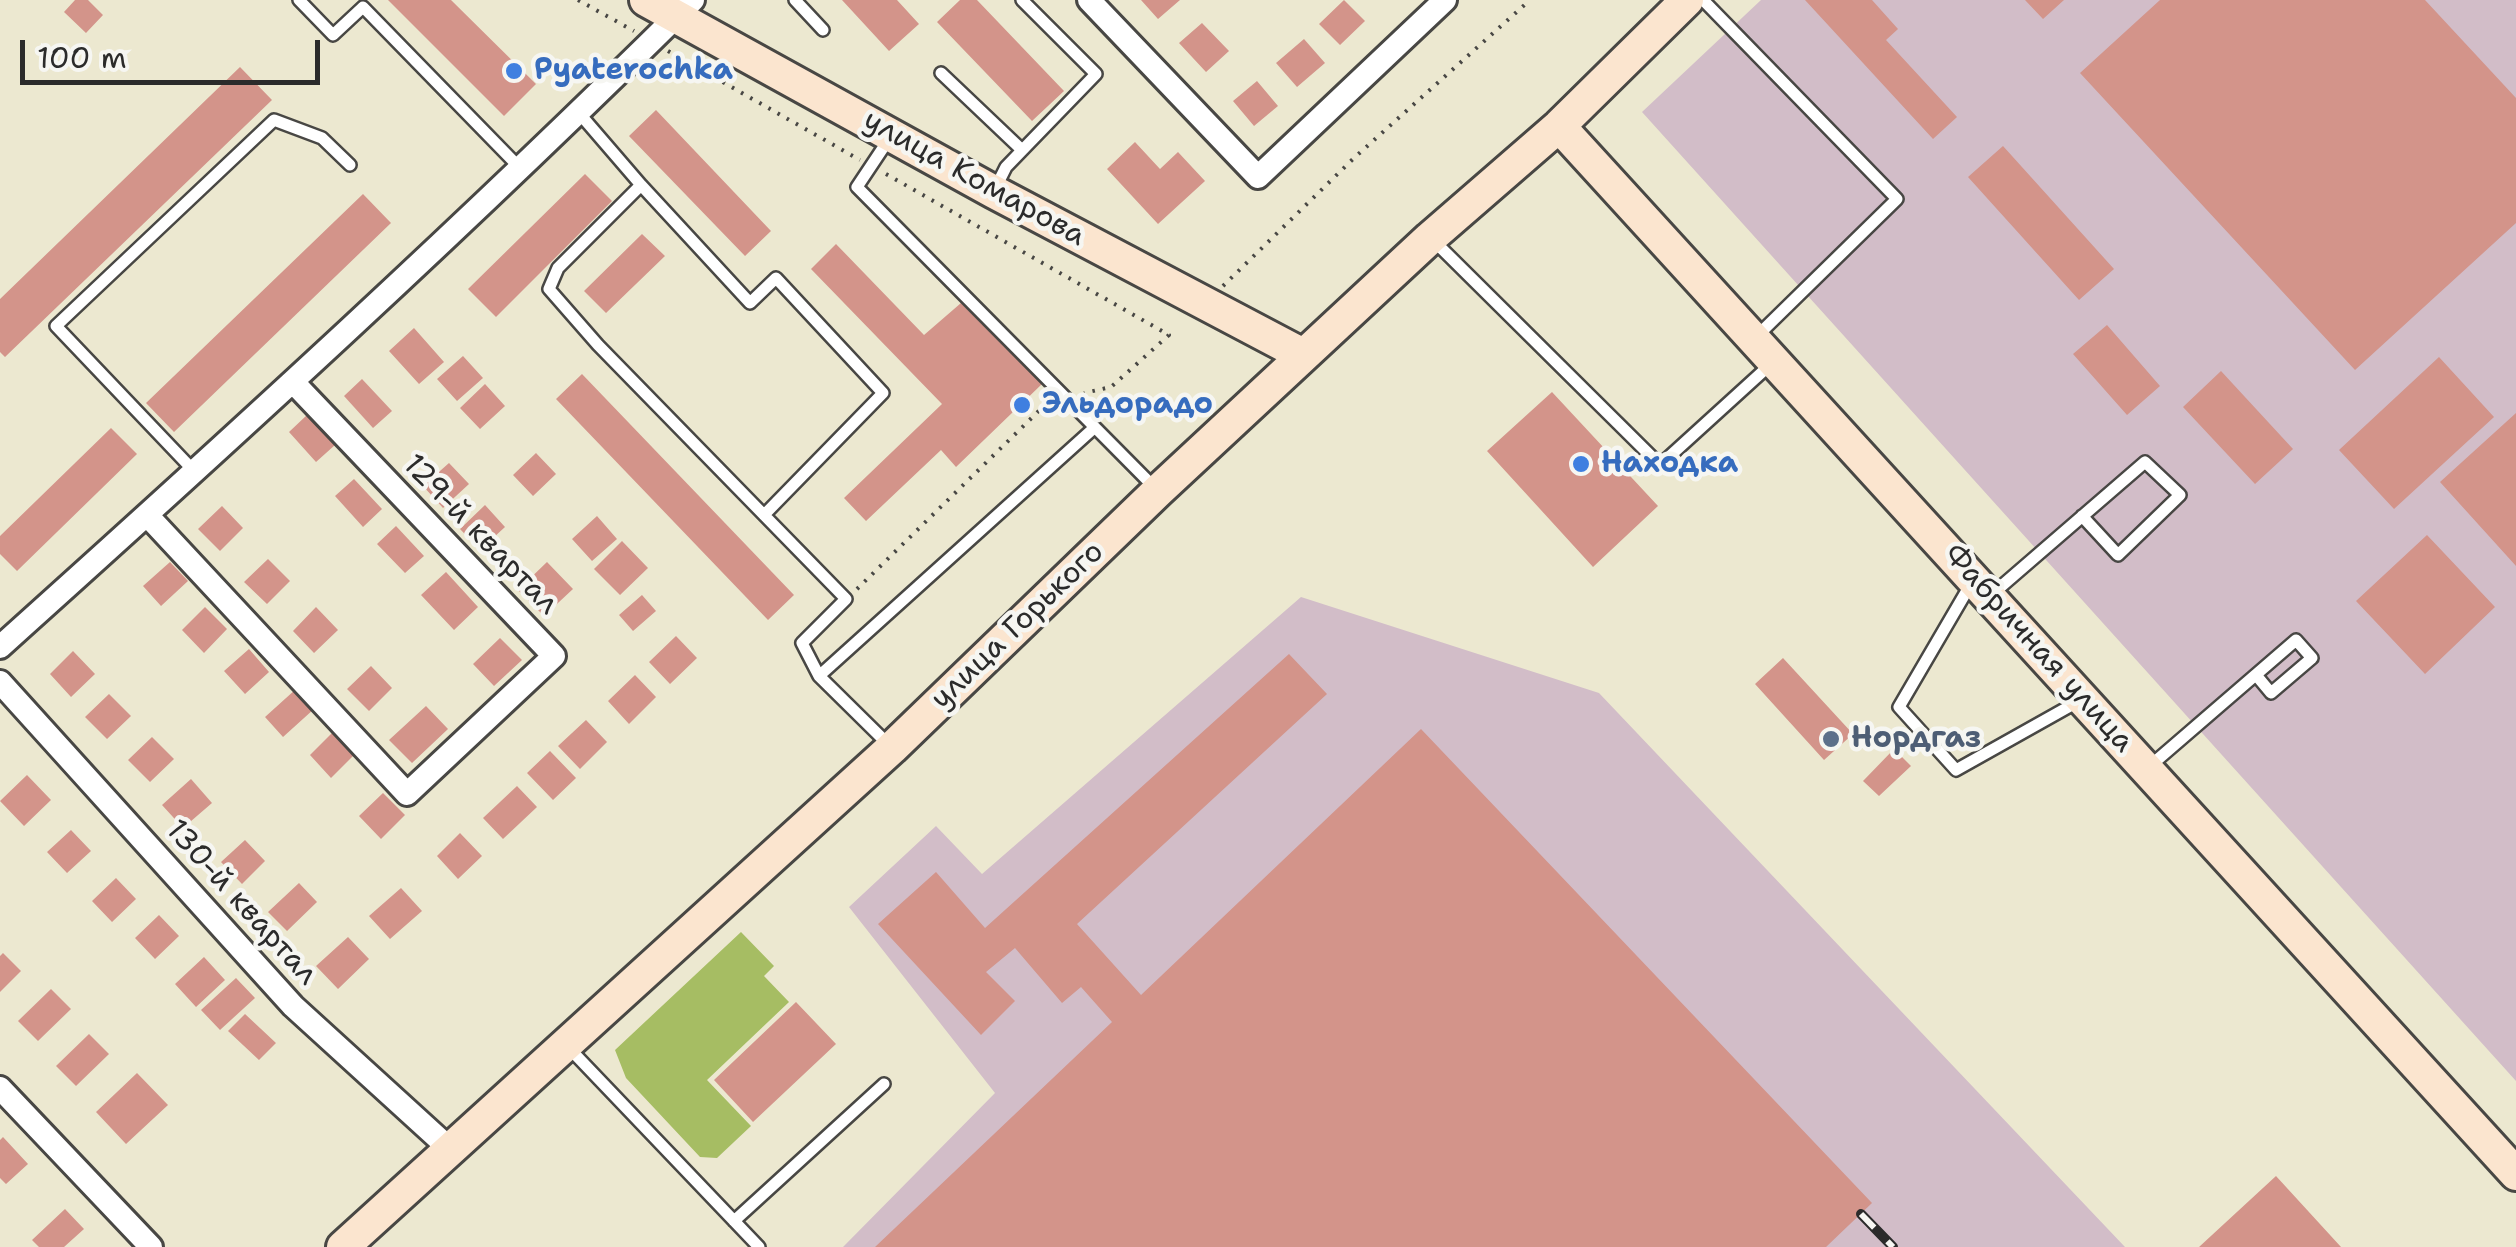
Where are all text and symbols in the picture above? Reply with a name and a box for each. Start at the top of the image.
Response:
scale bar [25,20,325,82]
text: 100 m [37,37,127,78]
place label: Pyaterochka [534,53,733,89]
marker: Pyaterochka [503,60,525,82]
street label: улица Комарова [857,103,1091,255]
place label: Эльдорадо [1042,387,1213,423]
marker: Эльдорадо [1011,394,1033,416]
place label: Находка [1601,446,1738,482]
street label: 129-й квартал [395,447,565,623]
marker: Находка [1570,453,1592,475]
street label: улица Горького [924,534,1112,718]
street label: Фабричная улица [1935,538,2141,760]
place label: Нордгаз [1851,721,1981,757]
marker: Нордгаз [1820,728,1842,750]
street label: 130-й квартал [157,813,325,993]

